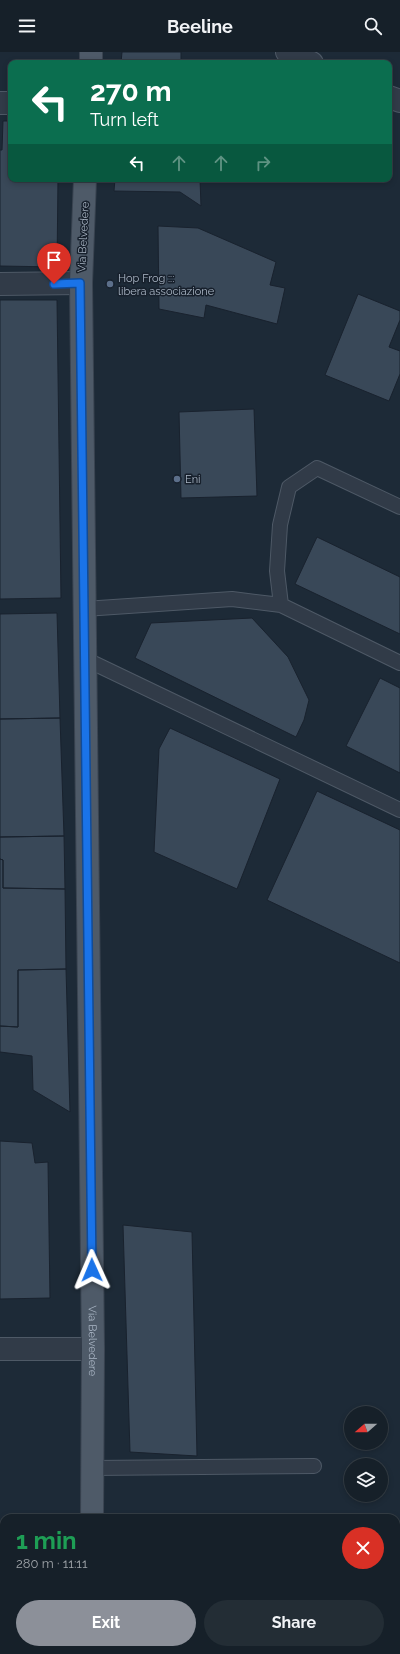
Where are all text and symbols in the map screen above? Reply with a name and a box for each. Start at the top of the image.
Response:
icon: menu [16,15,38,37]
icon: search [362,15,384,37]
text: Beeline [167,16,233,37]
text: 270 m [90,75,171,108]
icon: left [24,76,76,128]
text: Turn left [90,109,159,130]
icon: left [126,152,148,174]
icon: ahead [168,152,190,174]
icon: ahead [210,152,232,174]
icon: right [252,152,274,174]
street label: Via Belvedere [75,201,92,273]
pin [37,243,71,284]
icon: arrive [43,249,65,271]
place label: Hop Frog ::: libera associazione [118,272,215,298]
marker: Hop Frog ::: libera associazione [105,279,115,289]
place label: Eni [185,473,200,486]
marker: Eni [172,474,182,484]
position arrow [71,1249,113,1291]
street label: Via Belvedere [86,1305,99,1377]
north arrow [344,1406,388,1450]
map controls [344,1406,388,1502]
button: layers [344,1458,388,1502]
text: 1 min [16,1526,77,1555]
button: close [342,1527,384,1569]
text: 280 m · 11:11 [16,1556,88,1571]
button: Exit [16,1600,196,1646]
button: Share [204,1600,384,1646]

